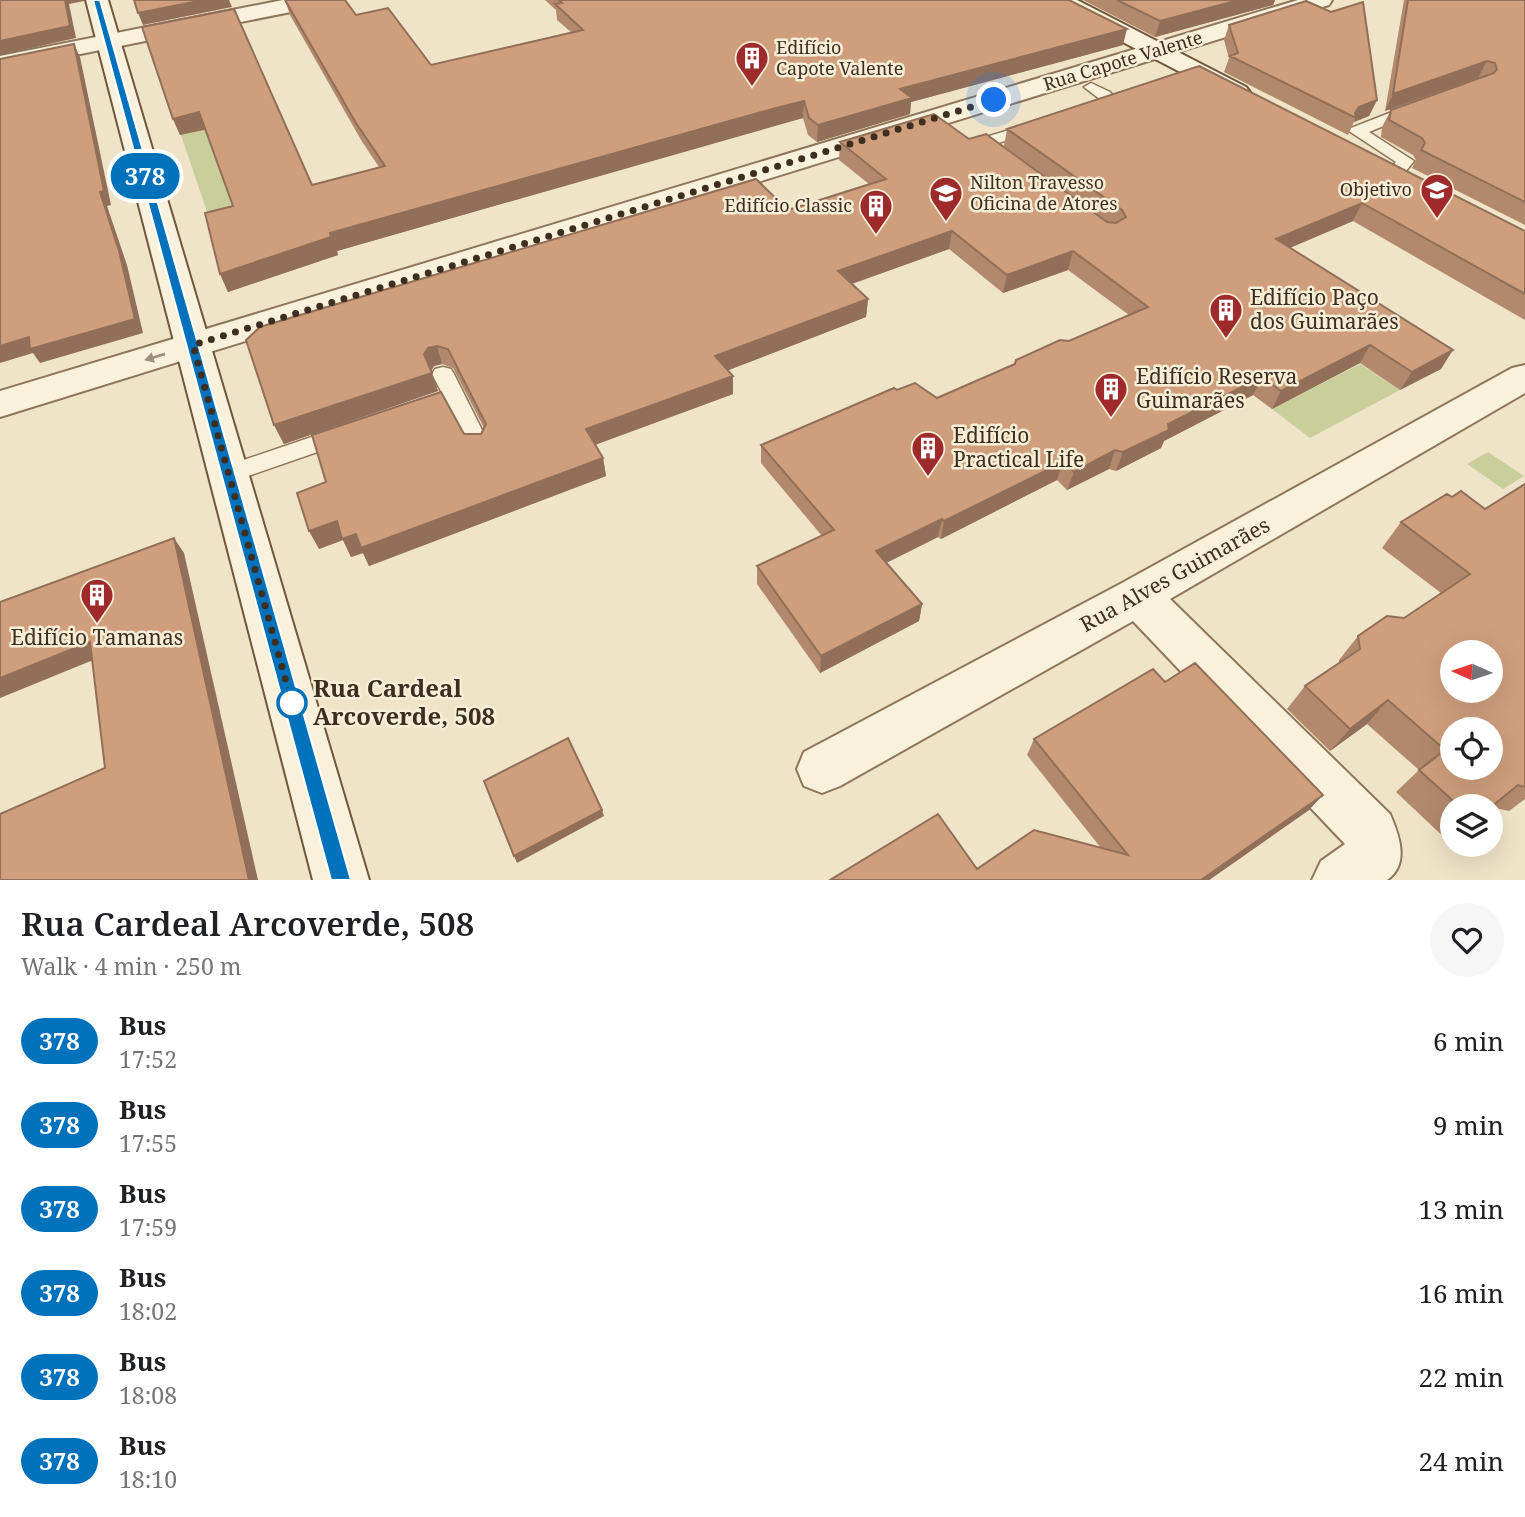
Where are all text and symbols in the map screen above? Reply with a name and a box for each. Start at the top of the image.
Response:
street label: Rua Capote Valente [1040,24,1205,96]
place label: Edifício Capote Valente [776,35,903,80]
building icon: Edifício Capote Valente [733,39,771,88]
your location [976,82,1011,117]
line badge: 378 [105,153,185,199]
text: 378 [125,159,165,192]
place label: Nilton Travesso Oficina de Atores [970,170,1117,215]
school or university icon: Objetivo [1418,171,1456,220]
school or university icon: Nilton Travesso Oficina de Atores [927,174,965,223]
place label: Objetivo [1340,177,1412,201]
building icon: Edifício Classic [857,187,895,236]
place label: Edifício Classic [724,193,852,217]
place label: Edifício Paço dos Guimarães [1250,283,1399,335]
building icon: Edifício Paço dos Guimarães [1207,291,1245,340]
one-way arrow [144,352,165,362]
place label: Edifício Reserva Guimarães [1136,362,1297,414]
building icon: Edifício Reserva Guimarães [1092,370,1130,419]
place label: Edifício Practical Life [953,421,1084,473]
building icon: Edifício Practical Life [909,429,947,478]
street label: Rua Alves Guimarães [1075,510,1274,638]
building icon: Edifício Tamanas [78,576,116,625]
place label: Edifício Tamanas [11,623,183,651]
north arrow [1440,640,1503,704]
map controls [1440,640,1503,857]
place label: Rua Cardeal Arcoverde, 508 [313,671,495,732]
marker: Rua Cardeal Arcoverde, 508 [277,688,307,718]
button: locate [1440,717,1503,780]
button: layers [1440,794,1503,857]
text: Rua Cardeal Arcoverde, 508 [21,901,474,946]
button: heart [1430,903,1504,977]
text: Walk · 4 min · 250 m [21,950,241,982]
text: Bus [119,1007,166,1043]
text: 6 min [1433,1023,1504,1059]
text: 378 [39,1024,80,1057]
text: 17:52 [119,1043,177,1075]
text: Bus [119,1091,166,1127]
text: 9 min [1433,1107,1504,1143]
text: 378 [39,1108,80,1141]
text: 17:55 [119,1127,177,1159]
text: Bus [119,1175,166,1211]
text: 13 min [1419,1191,1504,1227]
text: 378 [39,1192,80,1225]
text: 17:59 [119,1211,177,1243]
text: Bus [119,1259,166,1295]
text: 16 min [1419,1275,1504,1311]
text: 378 [39,1276,80,1309]
text: 18:02 [119,1295,177,1327]
text: Bus [119,1343,166,1379]
text: 22 min [1419,1359,1504,1395]
text: 378 [39,1360,80,1393]
text: 18:08 [119,1379,177,1411]
text: Bus [119,1427,166,1463]
text: 24 min [1419,1443,1504,1479]
text: 378 [39,1444,80,1477]
text: 18:10 [119,1463,177,1495]

